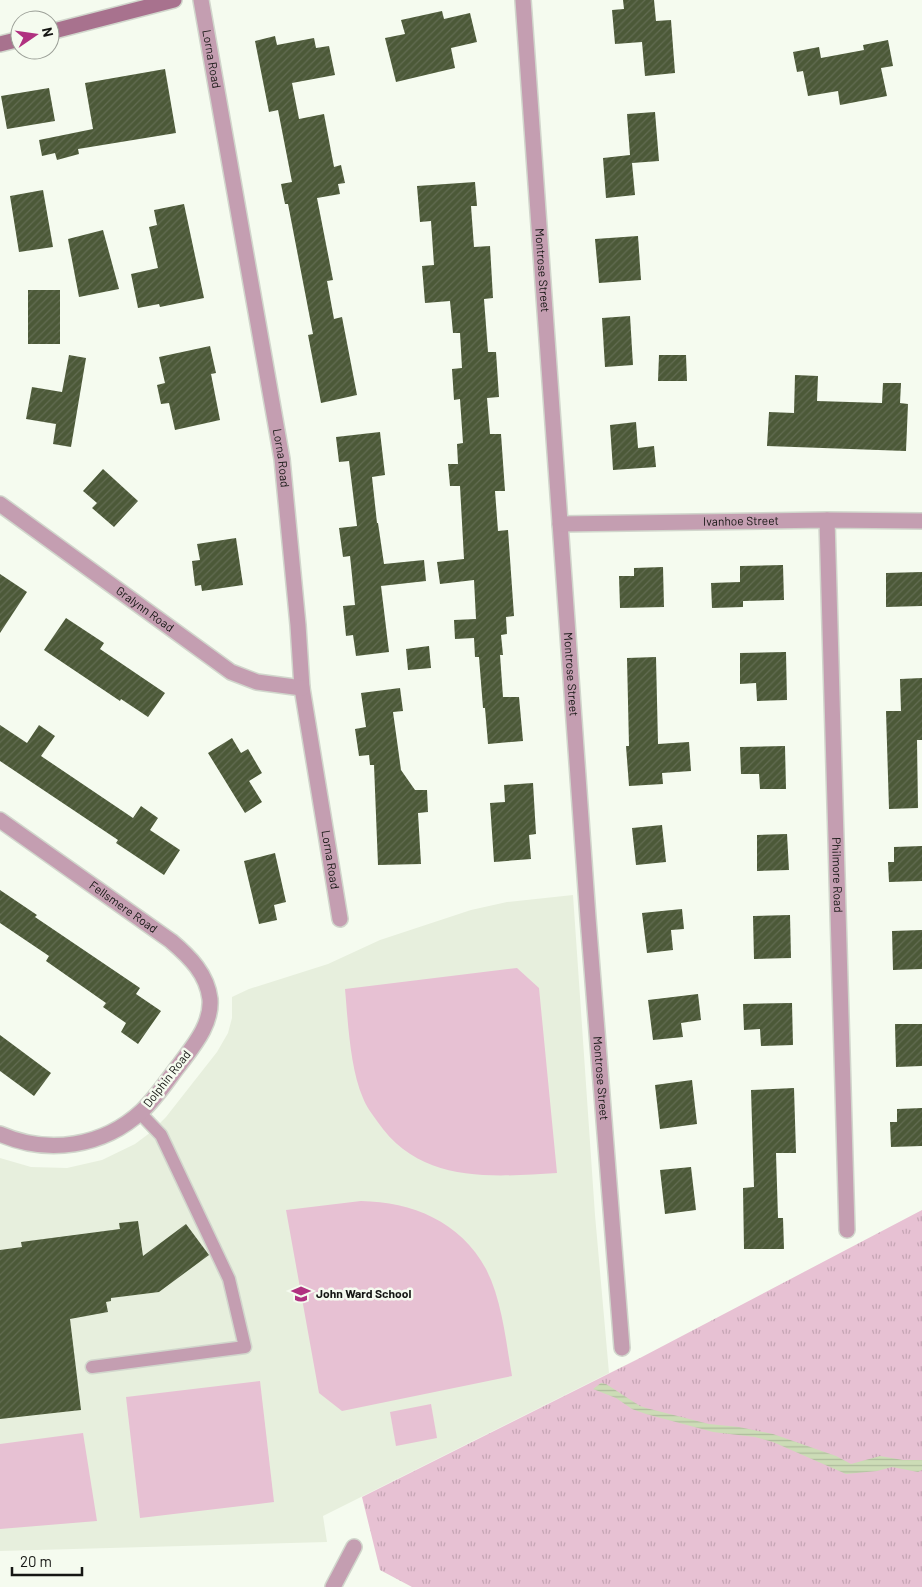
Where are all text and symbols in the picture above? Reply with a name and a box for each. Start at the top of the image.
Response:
north arrow [10,10,60,60]
text: N [39,26,57,38]
street label: Lorna Road [200,28,224,89]
street label: Montrose Street [533,228,553,313]
street label: Lorna Road [271,427,293,488]
street label: Ivanhoe Street [703,513,779,528]
street label: Gralynn Road [114,583,177,634]
street label: Montrose Street [562,632,582,717]
street label: Lorna Road [320,829,343,890]
street label: Philmore Road [830,837,846,913]
street label: Fellsmere Road [87,878,161,935]
street label: Montrose Street [591,1036,612,1121]
street label: Dolphin Road [140,1047,193,1110]
school or university icon: John Ward School [290,1283,312,1305]
place label: John Ward School [316,1286,411,1300]
scale bar [12,1544,82,1576]
text: 20 m [20,1552,52,1570]

